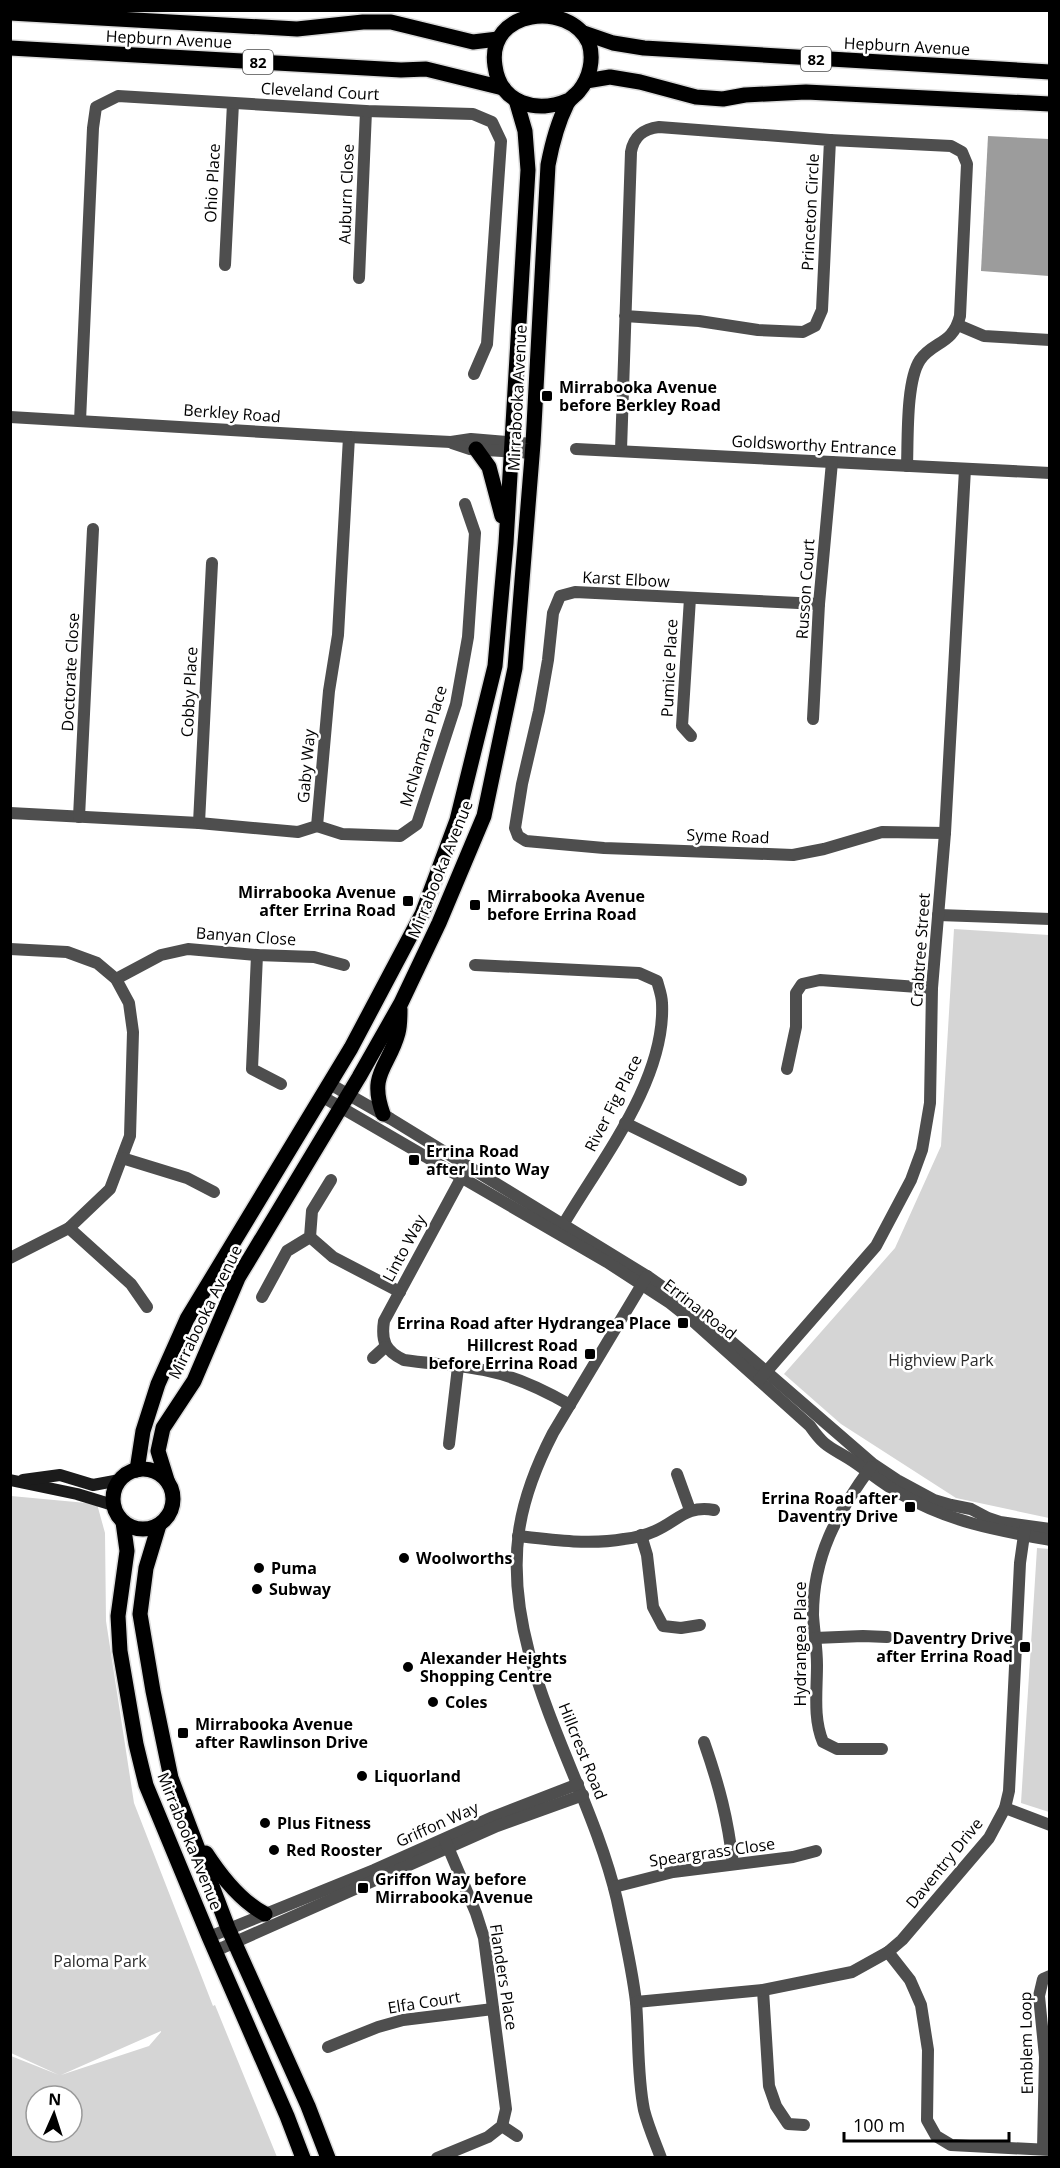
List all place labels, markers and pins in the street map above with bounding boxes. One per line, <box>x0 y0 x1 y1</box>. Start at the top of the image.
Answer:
place label: Mirrabooka Avenue before Berkley Road <box>559 376 721 416</box>
marker: Mirrabooka Avenue before Berkley Road <box>540 389 554 403</box>
place label: Mirrabooka Avenue after Errina Road <box>238 881 396 921</box>
place label: Mirrabooka Avenue before Errina Road <box>487 885 645 925</box>
marker: Mirrabooka Avenue after Errina Road <box>401 894 415 908</box>
marker: Mirrabooka Avenue before Errina Road <box>468 898 482 912</box>
place label: Errina Road after Linto Way <box>426 1140 550 1180</box>
marker: Errina Road after Linto Way <box>407 1153 421 1167</box>
place label: Errina Road after Hydrangea Place <box>397 1312 671 1334</box>
marker: Errina Road after Hydrangea Place <box>676 1316 690 1330</box>
place label: Hillcrest Road before Errina Road <box>428 1334 578 1374</box>
marker: Hillcrest Road before Errina Road <box>583 1347 597 1361</box>
place label: Errina Road after Daventry Drive <box>761 1487 898 1527</box>
marker: Errina Road after Daventry Drive <box>903 1500 917 1514</box>
place label: Woolworths <box>416 1547 512 1569</box>
marker: Woolworths <box>397 1551 411 1565</box>
place label: Puma <box>271 1557 317 1579</box>
marker: Puma <box>252 1561 266 1575</box>
place label: Subway <box>269 1578 332 1600</box>
marker: Subway <box>250 1582 264 1596</box>
place label: Daventry Drive after Errina Road <box>876 1627 1013 1667</box>
marker: Daventry Drive after Errina Road <box>1018 1640 1032 1654</box>
place label: Alexander Heights Shopping Centre <box>420 1647 567 1687</box>
marker: Alexander Heights Shopping Centre <box>401 1660 415 1674</box>
place label: Coles <box>445 1691 487 1713</box>
marker: Coles <box>426 1695 440 1709</box>
place label: Mirrabooka Avenue after Rawlinson Drive <box>195 1713 368 1753</box>
marker: Mirrabooka Avenue after Rawlinson Drive <box>176 1726 190 1740</box>
place label: Liquorland <box>374 1765 461 1787</box>
marker: Liquorland <box>355 1769 369 1783</box>
place label: Plus Fitness <box>277 1812 371 1834</box>
marker: Plus Fitness <box>258 1816 272 1830</box>
place label: Red Rooster <box>286 1839 382 1861</box>
marker: Red Rooster <box>267 1843 281 1857</box>
place label: Griffon Way before Mirrabooka Avenue <box>375 1868 533 1908</box>
marker: Griffon Way before Mirrabooka Avenue <box>356 1881 370 1895</box>

